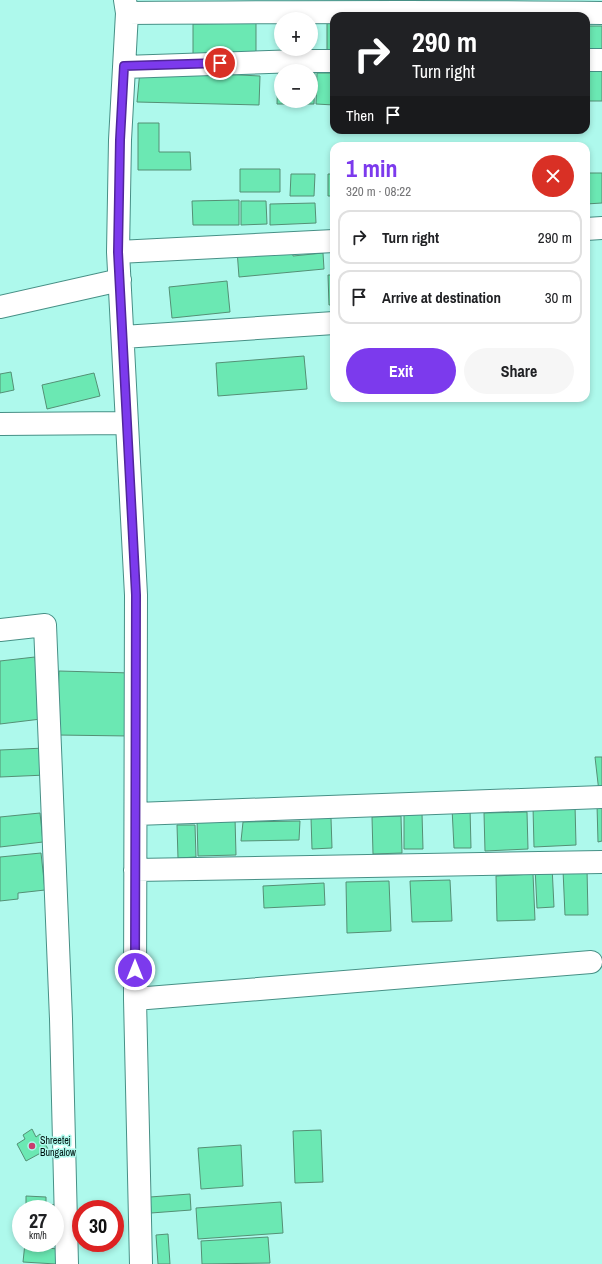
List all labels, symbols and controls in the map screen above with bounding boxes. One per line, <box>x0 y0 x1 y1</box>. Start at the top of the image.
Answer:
map controls <box>274 12 318 108</box>
button: + <box>274 12 318 56</box>
text: 290 m <box>412 23 477 61</box>
icon: right <box>346 28 398 80</box>
pin <box>203 46 237 80</box>
icon: arrive <box>209 52 231 74</box>
text: Turn right <box>412 59 475 84</box>
button: − <box>274 64 318 108</box>
icon: arrive <box>382 104 404 126</box>
text: Then <box>346 105 374 126</box>
text: 1 min <box>346 152 397 184</box>
button: close <box>532 155 574 197</box>
text: 320 m · 08:22 <box>346 183 411 200</box>
icon: right <box>348 226 370 248</box>
text: Turn right <box>382 227 439 248</box>
text: 290 m <box>538 227 572 248</box>
icon: arrive <box>348 286 370 308</box>
text: Arrive at destination <box>382 287 501 308</box>
text: 30 m <box>545 287 572 308</box>
button: Exit <box>346 348 456 394</box>
button: Share <box>464 348 574 394</box>
position arrow <box>114 949 156 991</box>
place label: Shreetej Bungalow <box>40 1134 76 1159</box>
marker: Shreetej Bungalow <box>27 1141 37 1151</box>
speed limit sign: 30 <box>72 1200 124 1252</box>
text: 27 <box>29 1207 47 1234</box>
text: km/h <box>29 1229 47 1242</box>

